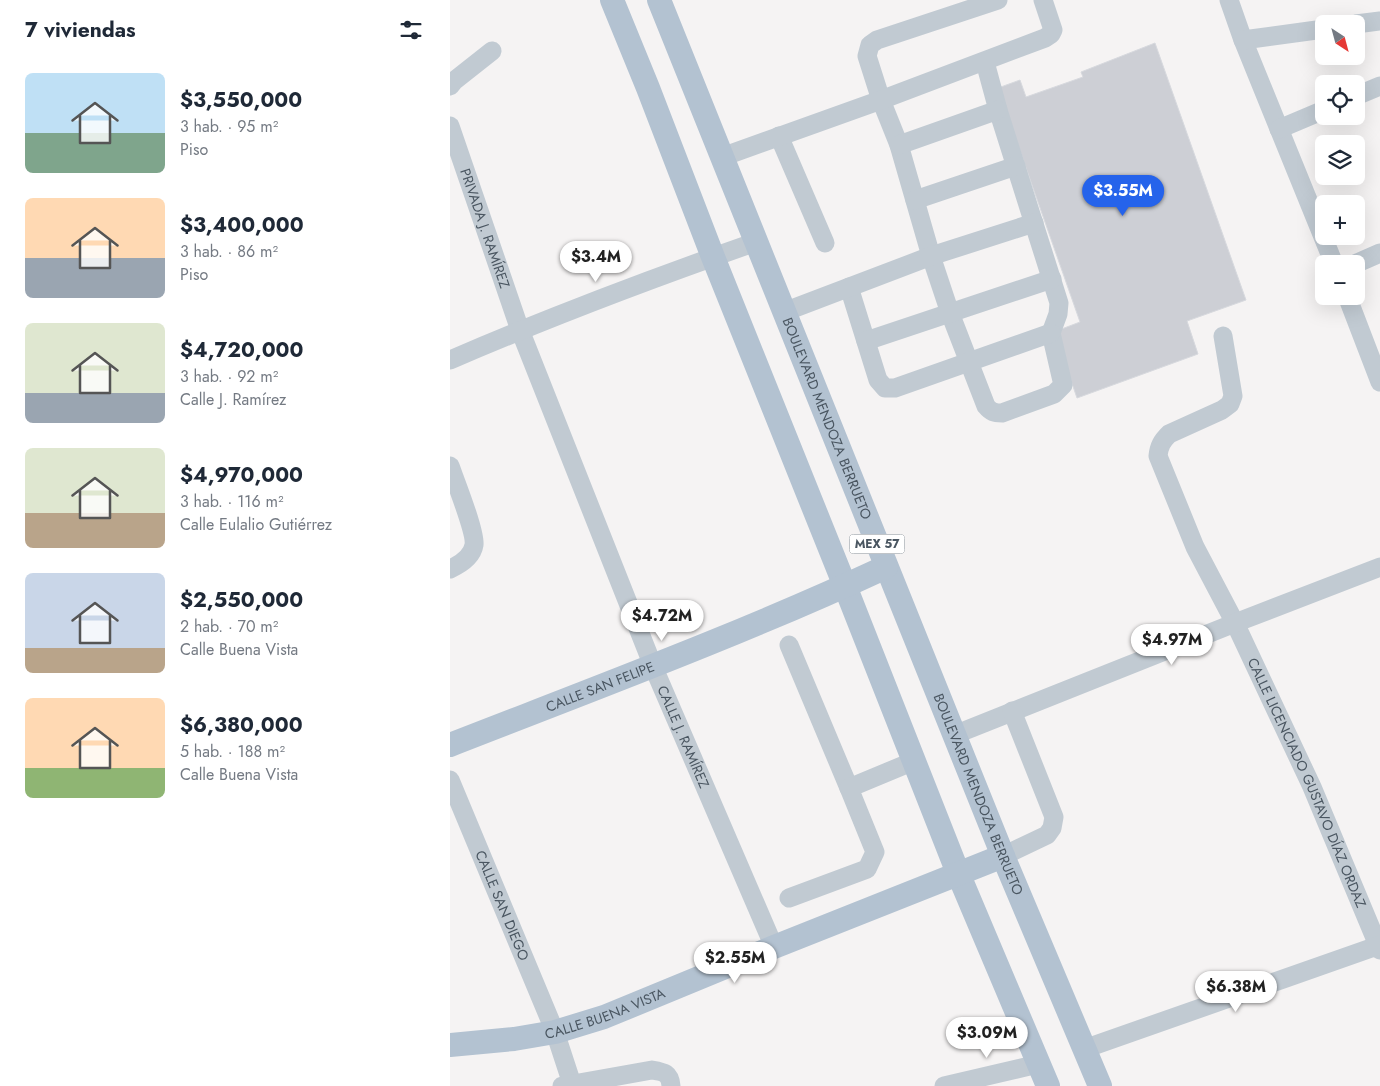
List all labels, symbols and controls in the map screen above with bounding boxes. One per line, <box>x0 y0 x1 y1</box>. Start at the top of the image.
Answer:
text: 7 viviendas <box>25 15 136 45</box>
north arrow <box>1315 15 1365 65</box>
map controls <box>1315 15 1365 305</box>
icon: filters <box>397 16 425 44</box>
button: locate <box>1315 75 1365 125</box>
text: $3,550,000 <box>180 85 302 115</box>
icon: home <box>65 93 125 153</box>
text: 3 hab. · 95 m² <box>180 115 278 138</box>
button: layers <box>1315 135 1365 185</box>
text: Piso <box>180 138 208 161</box>
street label: PRIVADA J. RAMÍREZ <box>455 166 515 291</box>
pin: $3.55M <box>1082 174 1164 217</box>
text: $3.55M <box>1093 179 1153 202</box>
button: + <box>1315 195 1365 245</box>
text: $3,400,000 <box>180 210 304 240</box>
icon: home <box>65 218 125 278</box>
text: 3 hab. · 86 m² <box>180 240 278 263</box>
pin: $3.4M <box>561 240 631 283</box>
text: $3.4M <box>571 245 621 268</box>
button: − <box>1315 255 1365 305</box>
text: Piso <box>180 263 208 286</box>
street label: BOULEVARD MENDOZA BERRUETO <box>778 315 877 522</box>
text: $4,720,000 <box>180 335 303 365</box>
icon: home <box>65 343 125 403</box>
text: 3 hab. · 92 m² <box>180 365 278 388</box>
text: Calle J. Ramírez <box>180 388 286 411</box>
text: $4,970,000 <box>180 460 303 490</box>
icon: home <box>65 468 125 528</box>
text: 3 hab. · 116 m² <box>180 490 284 513</box>
text: Calle Eulalio Gutiérrez <box>180 513 332 536</box>
road number: MEX 57 <box>850 534 904 554</box>
text: $2,550,000 <box>180 585 303 615</box>
icon: home <box>65 593 125 653</box>
pin: $4.72M <box>621 600 703 642</box>
text: $4.72M <box>632 604 692 627</box>
text: 2 hab. · 70 m² <box>180 615 278 638</box>
pin: $4.97M <box>1131 624 1213 666</box>
text: $4.97M <box>1142 628 1202 651</box>
text: Calle Buena Vista <box>180 638 298 661</box>
street label: CALLE LICENCIADO GUSTAVO DÍAZ ORDAZ <box>1243 654 1371 911</box>
street label: CALLE SAN FELIPE <box>543 656 657 717</box>
street label: CALLE J. RAMÍREZ <box>652 682 715 791</box>
street label: BOULEVARD MENDOZA BERRUETO <box>929 690 1028 898</box>
text: $6,380,000 <box>180 710 303 740</box>
icon: home <box>65 718 125 778</box>
text: 5 hab. · 188 m² <box>180 740 285 763</box>
text: Calle Buena Vista <box>180 763 298 786</box>
street label: CALLE SAN DIEGO <box>470 847 534 964</box>
pin: $2.55M <box>694 942 776 984</box>
text: $2.55M <box>705 946 765 969</box>
pin: $6.38M <box>1195 970 1277 1013</box>
text: $6.38M <box>1206 975 1266 998</box>
street label: CALLE BUENA VISTA <box>543 983 669 1044</box>
pin: $3.09M <box>946 1016 1028 1059</box>
text: $3.09M <box>957 1021 1017 1044</box>

